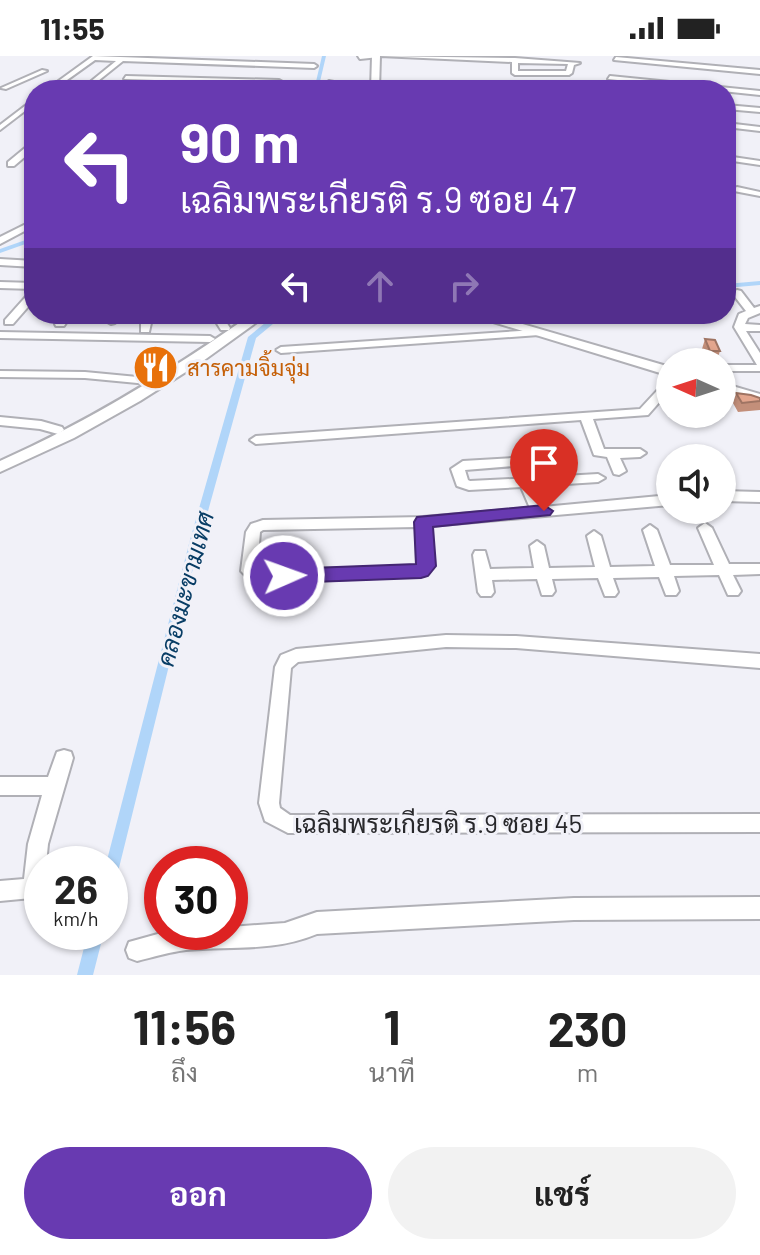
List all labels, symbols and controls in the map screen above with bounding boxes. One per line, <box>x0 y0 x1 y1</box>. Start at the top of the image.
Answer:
text: 11:55 <box>40 10 105 46</box>
text: 90 m <box>180 107 300 174</box>
icon: left <box>48 112 152 216</box>
text: เฉลิมพระเกียรติ ร.9 ซอย 47 <box>180 177 576 220</box>
icon: left <box>274 264 318 308</box>
icon: ahead <box>358 264 402 308</box>
icon: right <box>442 264 486 308</box>
restaurant icon: สารคามจิ้มจุ่ม <box>132 344 180 392</box>
north arrow <box>656 348 736 428</box>
map controls <box>656 348 736 524</box>
place label: สารคามจิ้มจุ่ม <box>187 350 310 384</box>
pin <box>510 429 578 511</box>
icon: arrive <box>522 441 566 485</box>
button: sound <box>656 444 736 524</box>
water label: คลองมะขามเทศ <box>150 507 219 669</box>
position arrow <box>242 534 326 618</box>
street label: เฉลิมพระเกียรติ ร.9 ซอย 45 <box>294 807 582 838</box>
speed limit sign: 30 <box>144 846 248 950</box>
text: 26 <box>54 864 98 912</box>
text: km/h <box>53 906 99 930</box>
text: 11:56 <box>133 997 236 1055</box>
text: 1 <box>383 997 400 1055</box>
text: 230 <box>548 999 627 1057</box>
text: ถึง <box>171 1056 198 1087</box>
text: นาที <box>369 1056 415 1087</box>
text: m <box>577 1056 598 1087</box>
button: ออก <box>24 1147 372 1239</box>
button: แชร์ <box>388 1147 736 1239</box>

